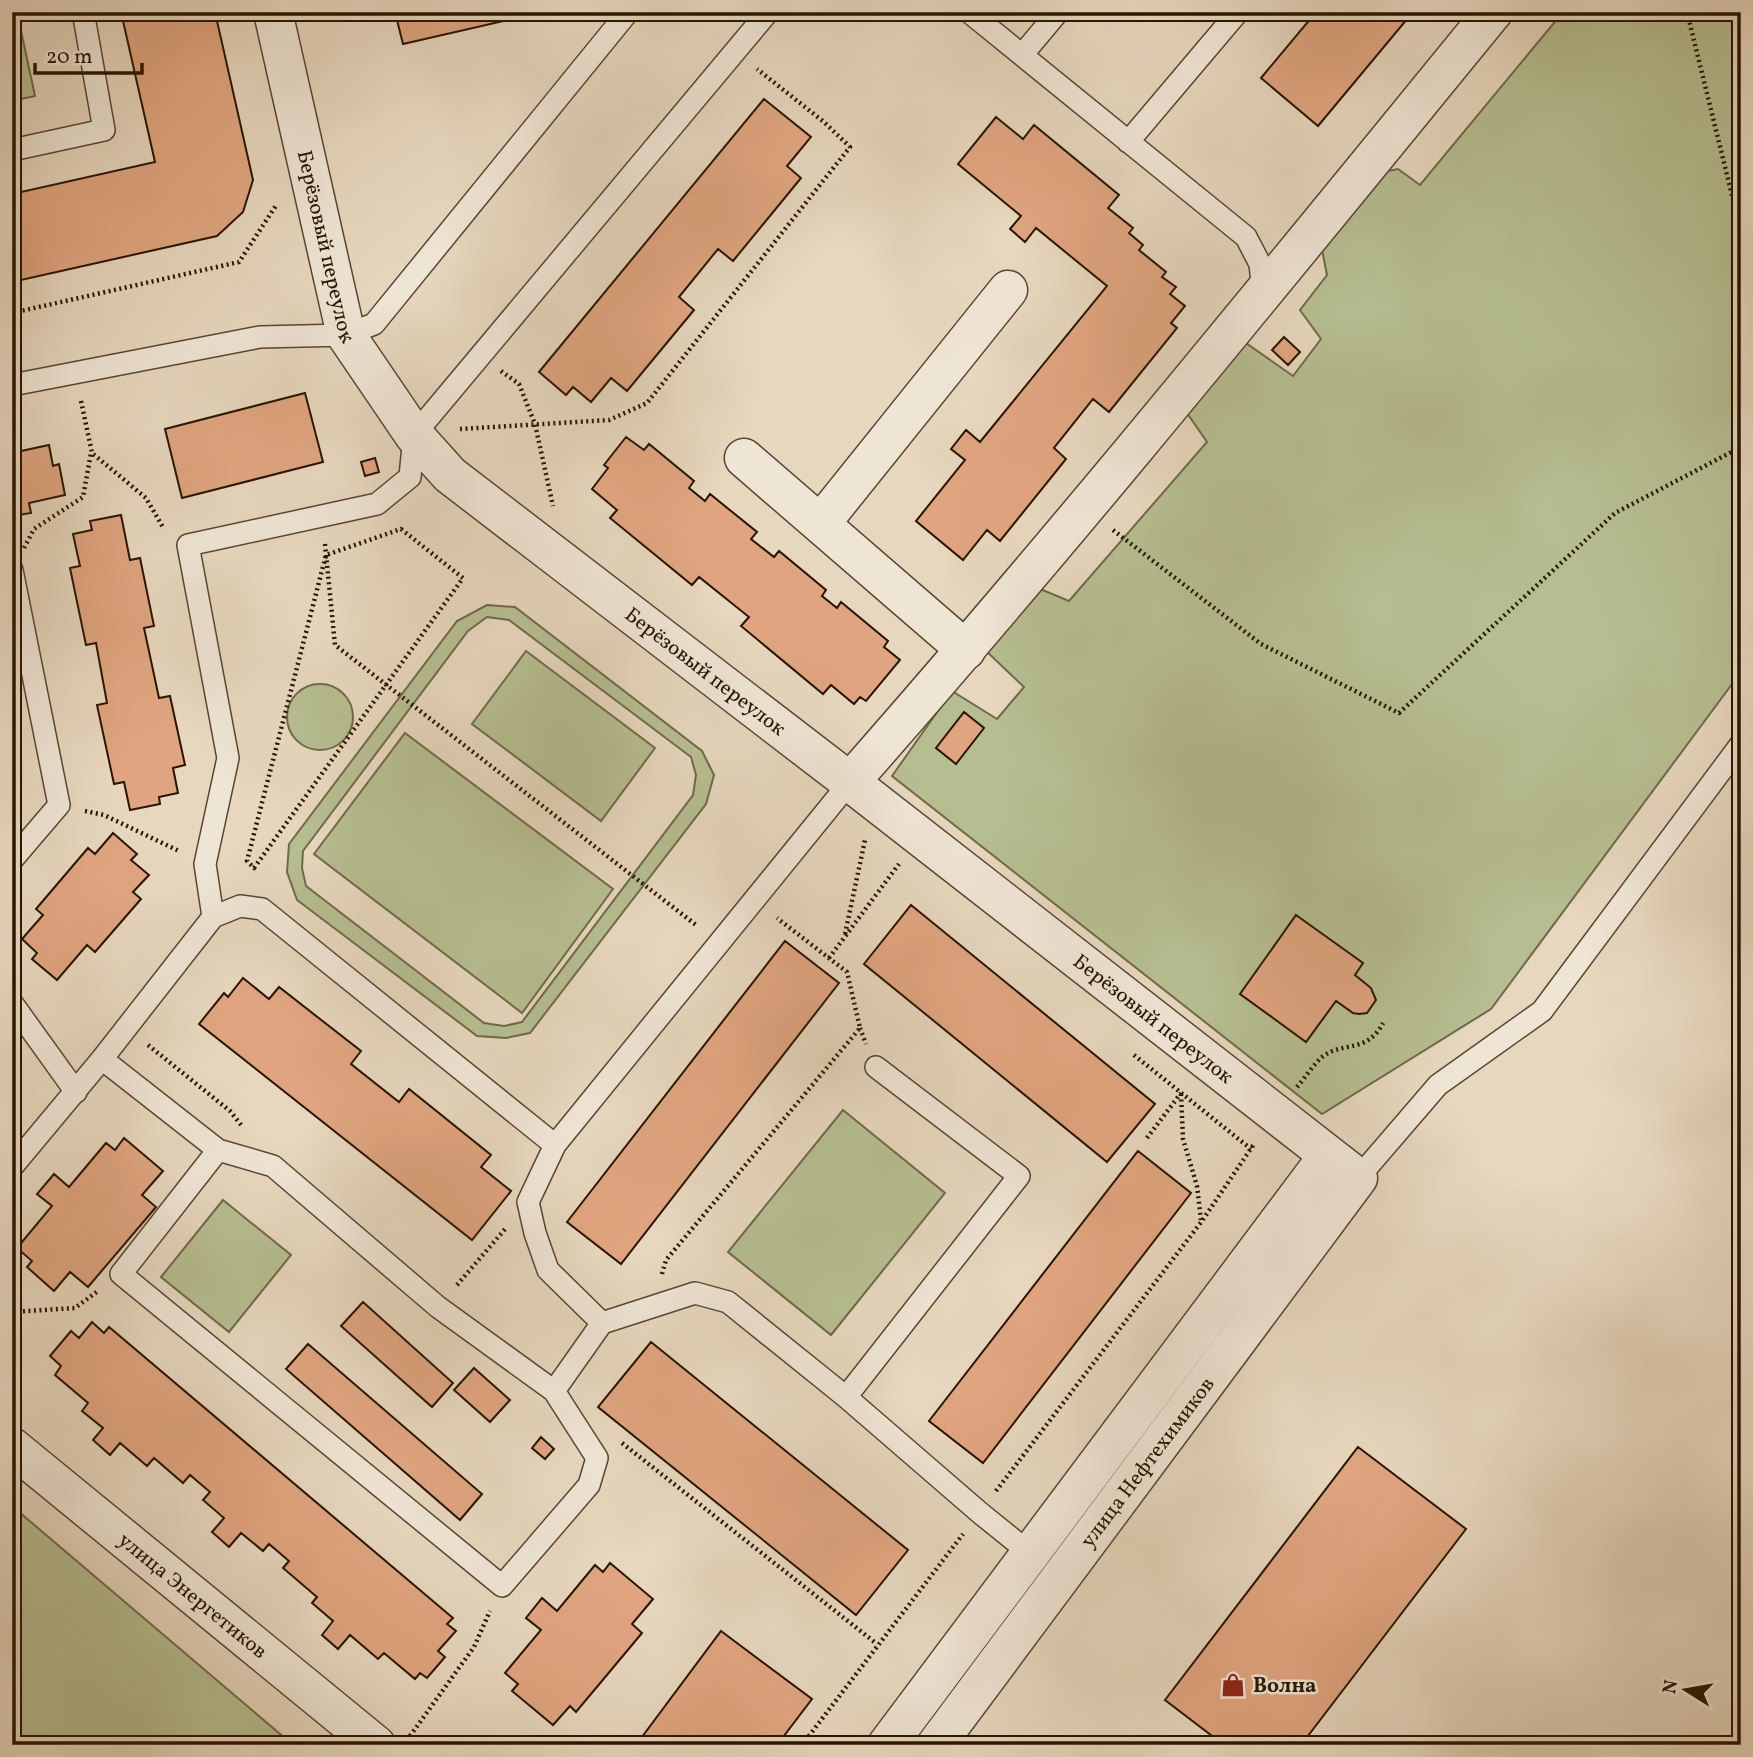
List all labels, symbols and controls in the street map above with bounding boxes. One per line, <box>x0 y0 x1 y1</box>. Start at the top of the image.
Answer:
scale bar <box>35 32 142 76</box>
text: 20 m <box>46 43 92 72</box>
street label: Берёзовый переулок <box>289 148 361 350</box>
street label: Берёзовый переулок <box>618 601 791 744</box>
street label: Берёзовый переулок <box>1066 948 1239 1092</box>
street label: улица Нефтехимиков <box>1074 1371 1222 1554</box>
street label: улица Энергетиков <box>111 1526 273 1666</box>
north arrow <box>1652 1656 1722 1726</box>
shop icon: Волна <box>1219 1671 1247 1699</box>
place label: Волна <box>1253 1672 1317 1701</box>
text: N <box>1657 1678 1685 1696</box>

